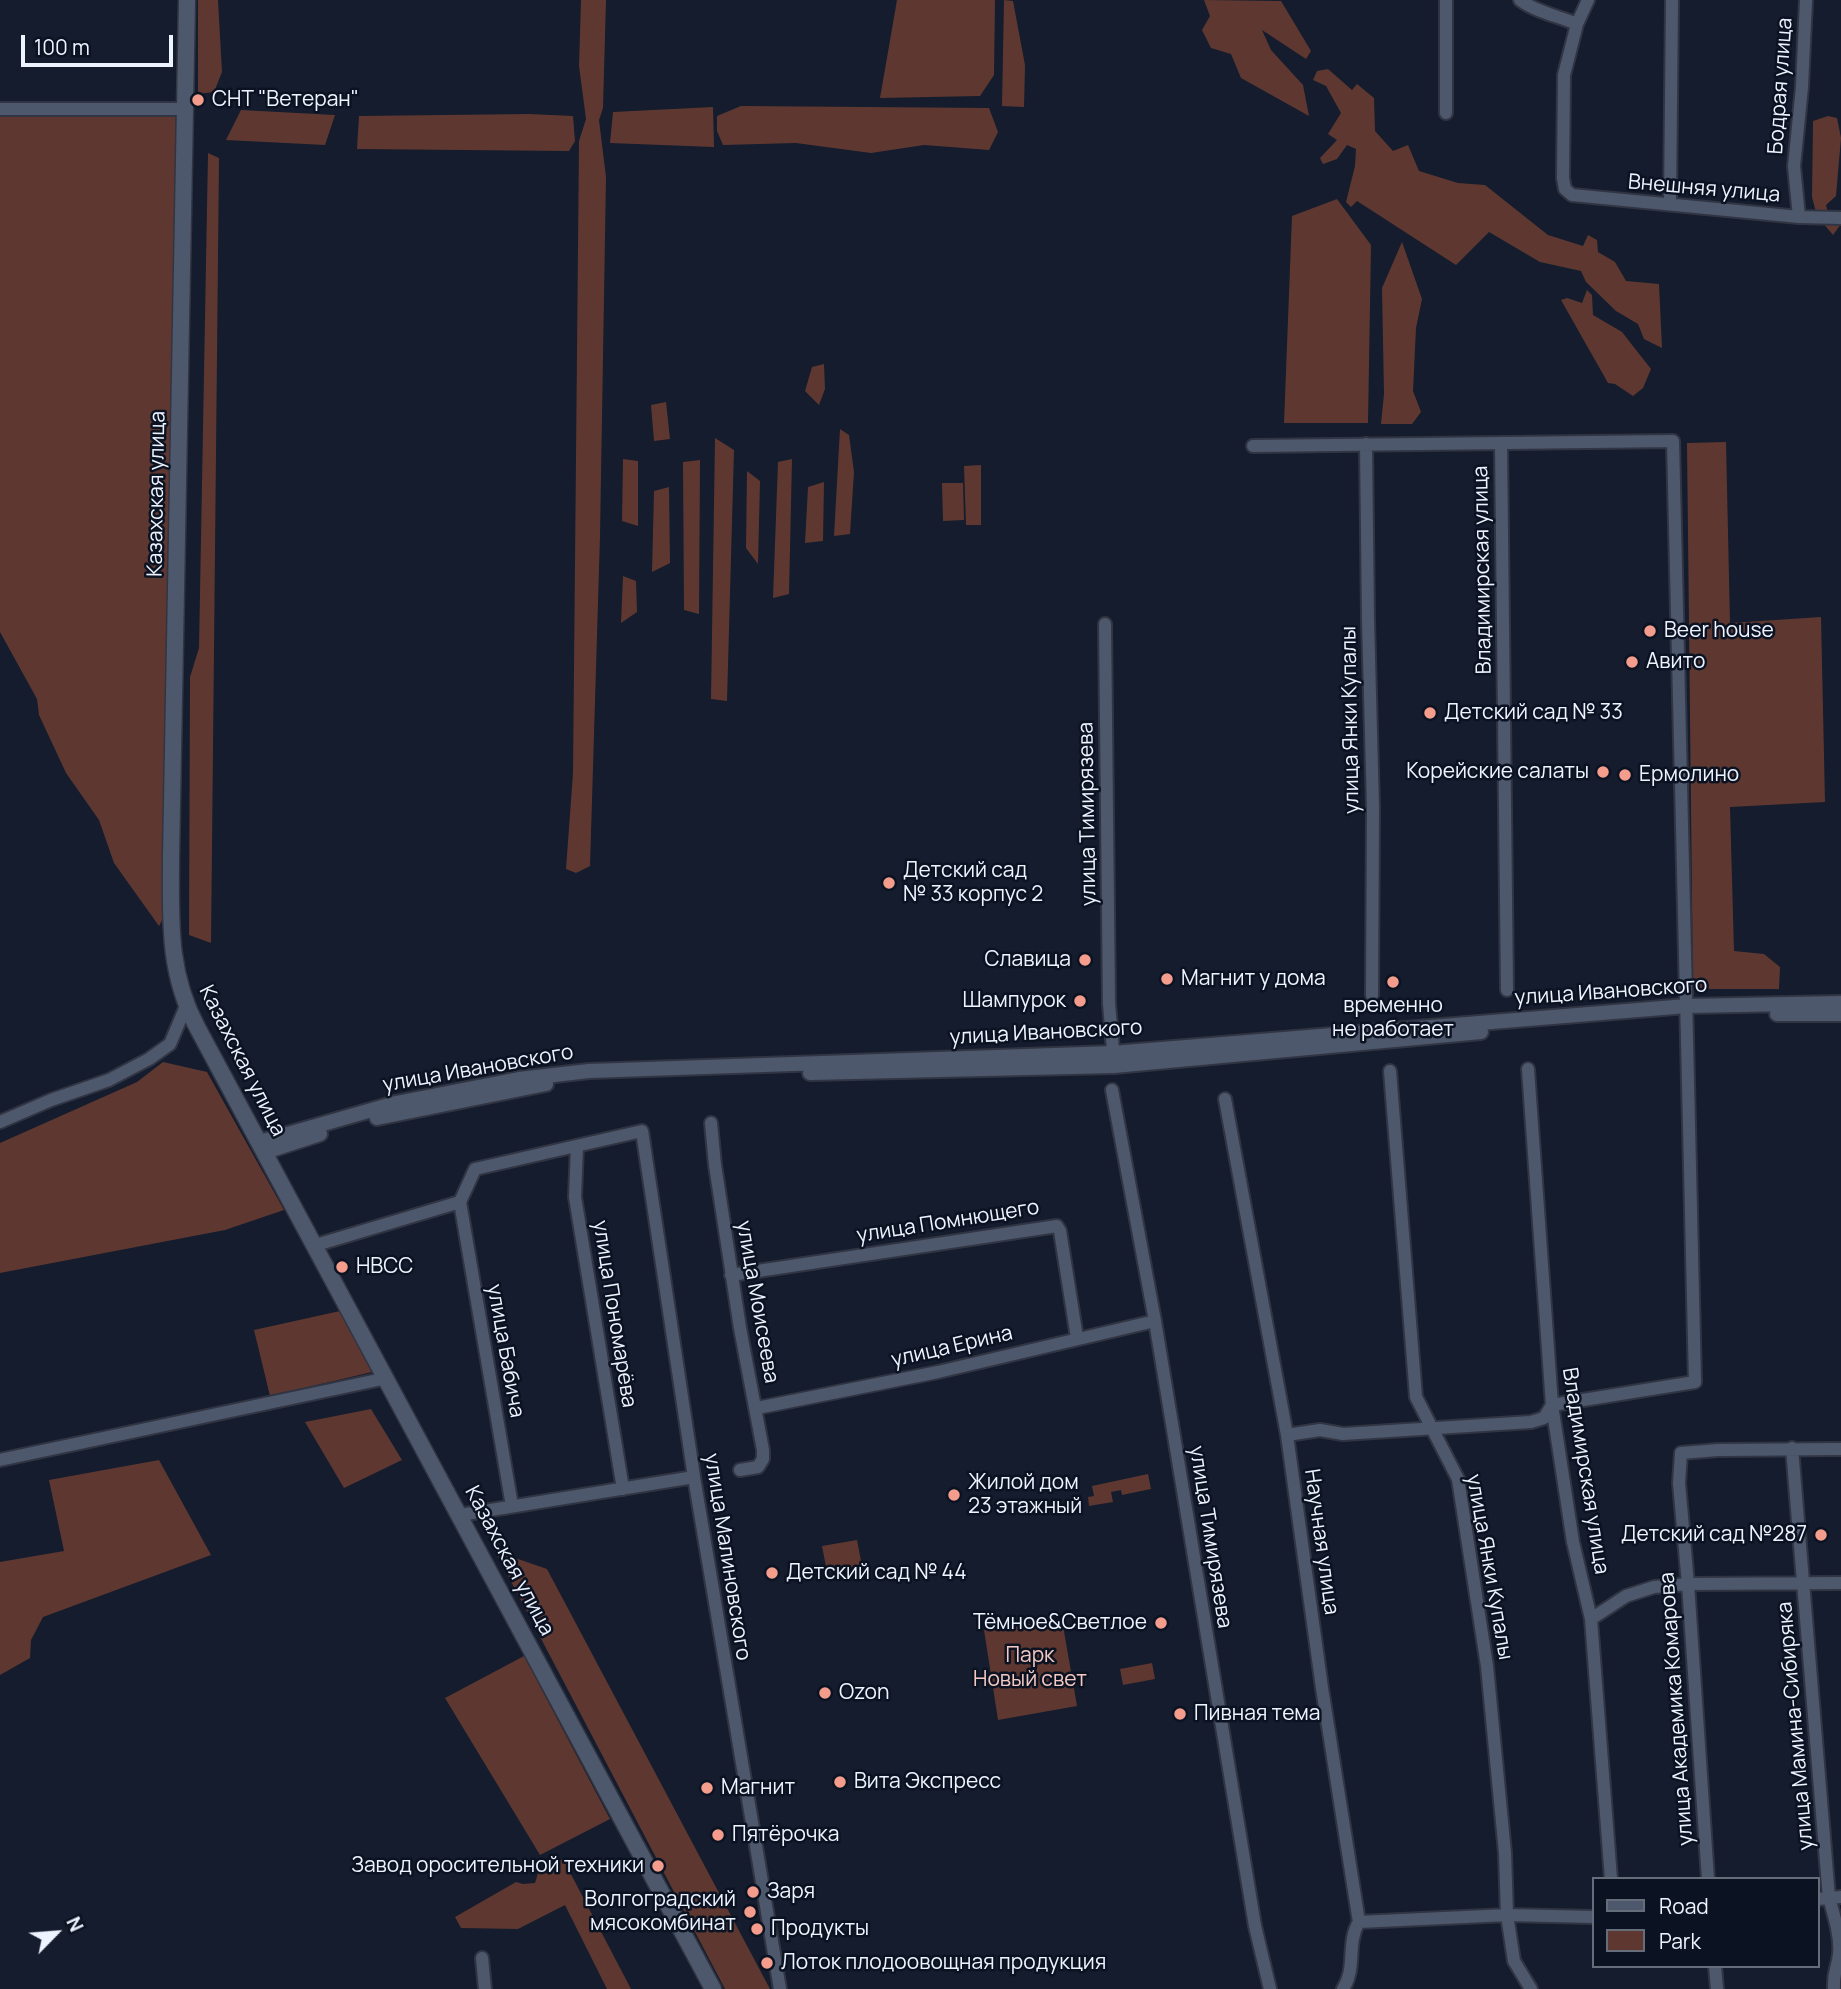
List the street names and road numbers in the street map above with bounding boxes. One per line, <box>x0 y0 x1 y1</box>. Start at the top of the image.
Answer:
street label: Бодрая улица <box>1764 17 1798 155</box>
street label: Внешняя улица <box>1627 170 1781 208</box>
street label: Казахская улица <box>143 411 171 577</box>
street label: Владимирская улица <box>1469 465 1497 675</box>
street label: улица Янки Купалы <box>1337 626 1365 814</box>
street label: улица Тимирязева <box>1074 722 1102 906</box>
street label: улица Ивановского <box>1514 973 1708 1011</box>
street label: Казахская улица <box>193 981 291 1141</box>
street label: улица Ивановского <box>949 1015 1143 1051</box>
street label: улица Ивановского <box>381 1040 575 1098</box>
street label: улица Помнющего <box>855 1195 1041 1249</box>
street label: улица Пономарёва <box>587 1219 641 1409</box>
street label: улица Моисеева <box>730 1219 784 1385</box>
street label: улица Бабича <box>481 1282 529 1420</box>
street label: улица Ерина <box>889 1321 1015 1373</box>
street label: Владимирская улица <box>1556 1366 1614 1576</box>
street label: улица Тимирязева <box>1183 1444 1237 1630</box>
street label: улица Малиновского <box>698 1452 756 1662</box>
street label: Научная улица <box>1298 1467 1344 1617</box>
street label: улица Янки Купалы <box>1460 1472 1518 1662</box>
street label: Казахская улица <box>459 1482 559 1640</box>
street label: улица Академика Комарова <box>1655 1571 1699 1847</box>
street label: улица Мамина-Сибиряка <box>1773 1601 1819 1851</box>

